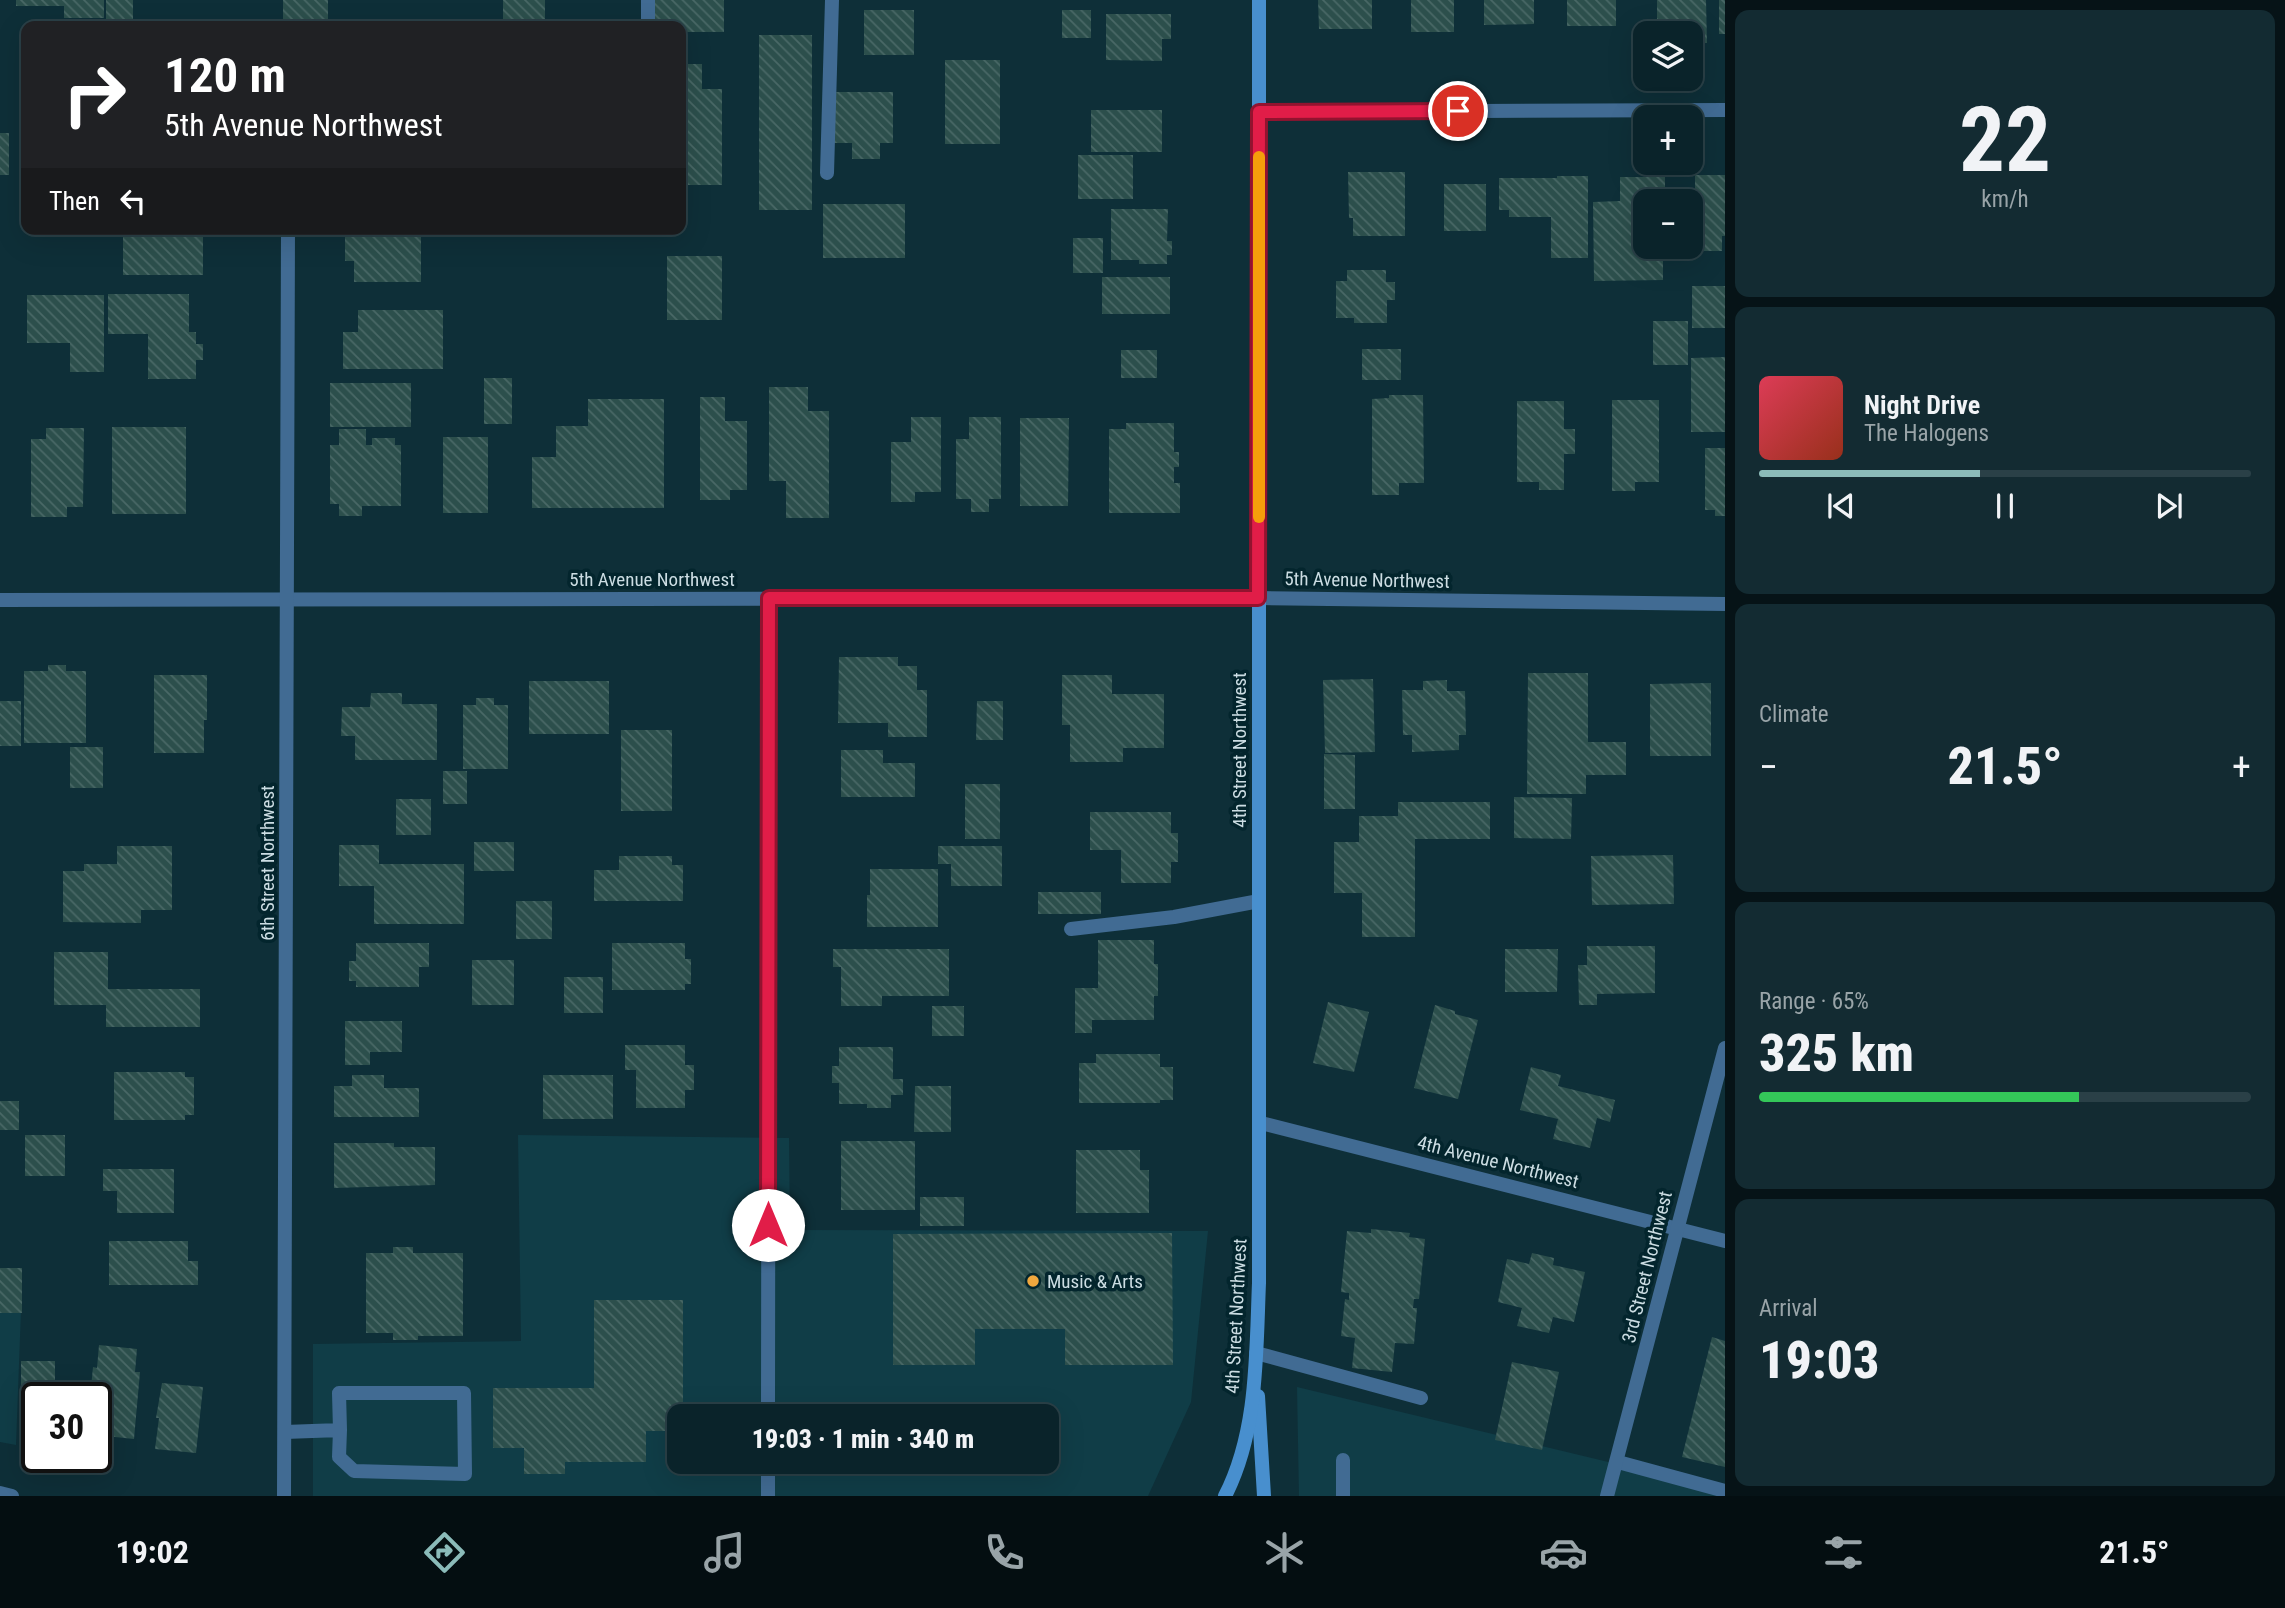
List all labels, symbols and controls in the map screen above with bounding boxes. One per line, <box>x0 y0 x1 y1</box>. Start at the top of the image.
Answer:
map controls <box>1633 21 1703 259</box>
button: layers <box>1633 21 1703 91</box>
text: 120 m <box>164 47 286 104</box>
icon: right <box>49 49 140 140</box>
pin <box>1428 81 1488 141</box>
text: 22 <box>1959 87 2051 193</box>
icon: arrive <box>1439 92 1477 130</box>
button: + <box>1633 105 1703 175</box>
text: 5th Avenue Northwest <box>164 106 443 144</box>
icon: left <box>114 182 152 220</box>
text: Then <box>49 186 100 216</box>
text: km/h <box>1981 186 2029 213</box>
button: − <box>1633 189 1703 259</box>
text: Night Drive <box>1864 390 1980 420</box>
text: The Halogens <box>1864 420 1989 447</box>
icon: previous <box>1822 487 1860 525</box>
icon: pause <box>1986 487 2024 525</box>
icon: next <box>2150 487 2188 525</box>
street label: 5th Avenue Northwest <box>1284 567 1450 593</box>
street label: 5th Avenue Northwest <box>569 568 735 591</box>
street label: 4th Street Northwest <box>1228 672 1251 828</box>
text: Climate <box>1759 701 1829 728</box>
text: 21.5° <box>1947 736 2063 797</box>
text: − <box>1759 745 1778 789</box>
text: + <box>2232 745 2251 789</box>
street label: 6th Street Northwest <box>256 785 279 941</box>
text: Range · 65% <box>1759 988 1869 1015</box>
text: 325 km <box>1759 1023 1914 1084</box>
street label: 4th Avenue Northwest <box>1415 1131 1581 1193</box>
position arrow <box>731 1188 805 1262</box>
street label: 3rd Street Northwest <box>1617 1189 1677 1345</box>
street label: 4th Street Northwest <box>1220 1238 1252 1394</box>
place label: Music & Arts <box>1047 1270 1143 1293</box>
marker: Music & Arts <box>1025 1273 1041 1289</box>
text: Arrival <box>1759 1295 1818 1322</box>
text: 19:03 <box>1759 1330 1879 1391</box>
speed limit sign: 30 <box>21 1382 112 1473</box>
text: 19:03 · 1 min · 340 m <box>752 1424 974 1454</box>
icon: directions <box>420 1528 469 1577</box>
icon: music <box>700 1528 749 1577</box>
icon: phone <box>980 1528 1029 1577</box>
icon: climate <box>1260 1528 1309 1577</box>
icon: car <box>1539 1528 1588 1577</box>
icon: filters <box>1819 1528 1868 1577</box>
text: 19:02 <box>115 1533 189 1571</box>
text: 21.5° <box>2099 1533 2169 1571</box>

